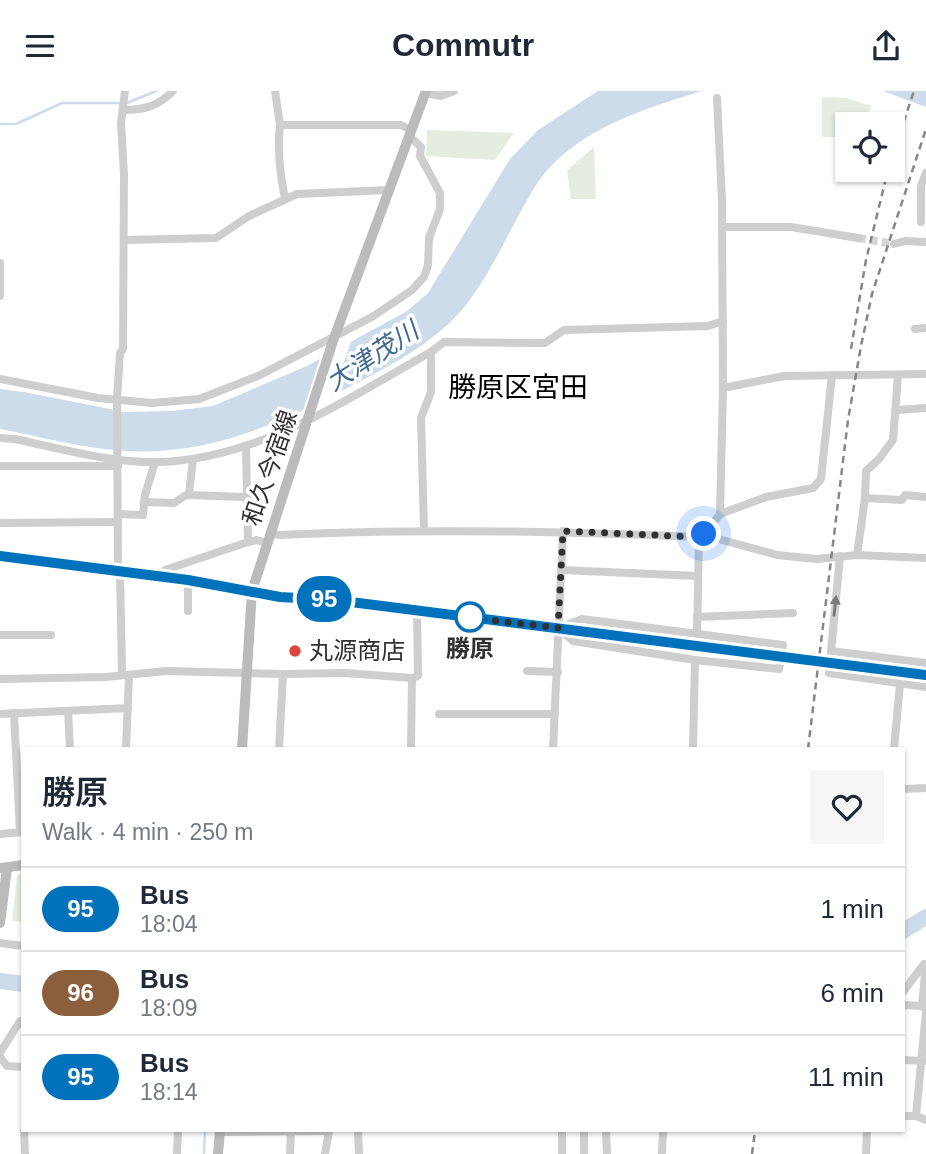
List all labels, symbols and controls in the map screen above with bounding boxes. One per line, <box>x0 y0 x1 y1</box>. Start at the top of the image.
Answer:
icon: menu <box>21 27 59 65</box>
text: Commutr <box>392 27 534 63</box>
icon: share <box>867 27 905 65</box>
map controls <box>835 112 905 182</box>
button: locate <box>835 112 905 182</box>
water label: 大津茂川 <box>320 313 426 397</box>
district label: 勝原区宮田 <box>448 372 588 403</box>
street label: 和久今宿線 <box>237 407 302 529</box>
your location <box>686 516 721 551</box>
line badge: 95 <box>292 576 356 622</box>
text: 95 <box>311 585 337 612</box>
one-way arrow <box>830 595 841 617</box>
marker: 勝原 <box>455 602 485 632</box>
place label: 勝原 <box>446 635 494 662</box>
place label: 丸源商店 <box>309 637 405 664</box>
marker: 丸源商店 <box>287 643 303 659</box>
button: heart <box>810 770 884 844</box>
text: 勝原 <box>42 774 108 811</box>
text: Walk · 4 min · 250 m <box>42 819 253 845</box>
text: Bus <box>140 880 189 910</box>
text: 1 min <box>820 894 884 924</box>
text: 95 <box>67 895 94 922</box>
text: 18:04 <box>140 911 198 937</box>
text: Bus <box>140 964 189 994</box>
text: 6 min <box>820 978 884 1008</box>
text: 96 <box>67 979 94 1006</box>
text: 18:09 <box>140 995 198 1021</box>
text: Bus <box>140 1048 189 1078</box>
text: 11 min <box>808 1062 884 1092</box>
text: 95 <box>67 1063 94 1090</box>
text: 18:14 <box>140 1079 198 1105</box>

